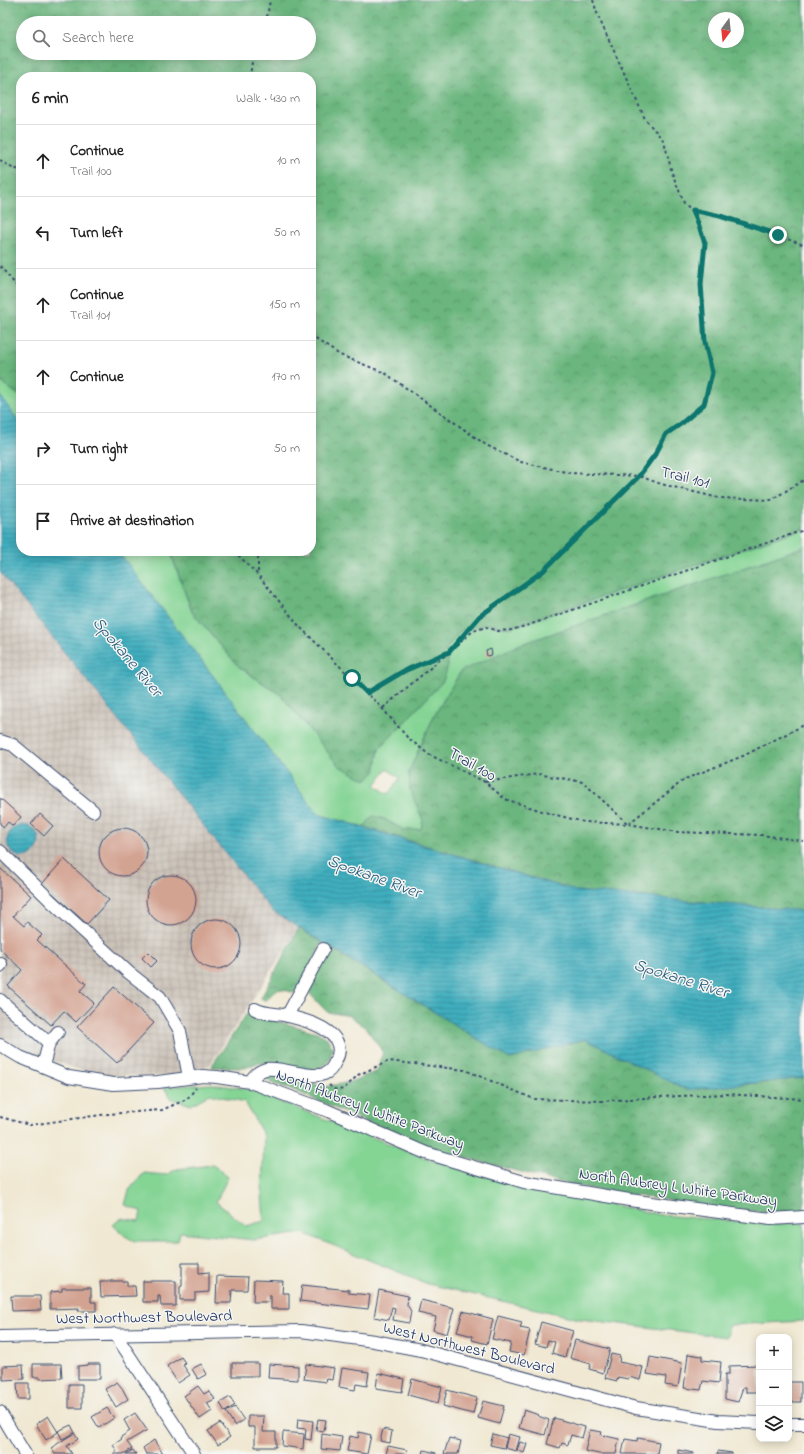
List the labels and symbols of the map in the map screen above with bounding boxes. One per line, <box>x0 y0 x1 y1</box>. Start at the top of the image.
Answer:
north arrow <box>708 12 744 48</box>
route end <box>769 226 787 244</box>
street label: Trail 101 <box>658 460 712 496</box>
water label: Spokane River <box>86 612 170 705</box>
route start <box>343 669 361 687</box>
street label: Trail 100 <box>444 742 500 788</box>
water label: Spokane River <box>324 849 427 906</box>
water label: Spokane River <box>631 953 734 1006</box>
street label: North Aubrey L White Parkway <box>272 1063 468 1157</box>
street label: North Aubrey L White Parkway <box>577 1162 779 1214</box>
street label: West Northwest Boulevard <box>56 1304 232 1332</box>
street label: West Northwest Boulevard <box>381 1316 557 1382</box>

